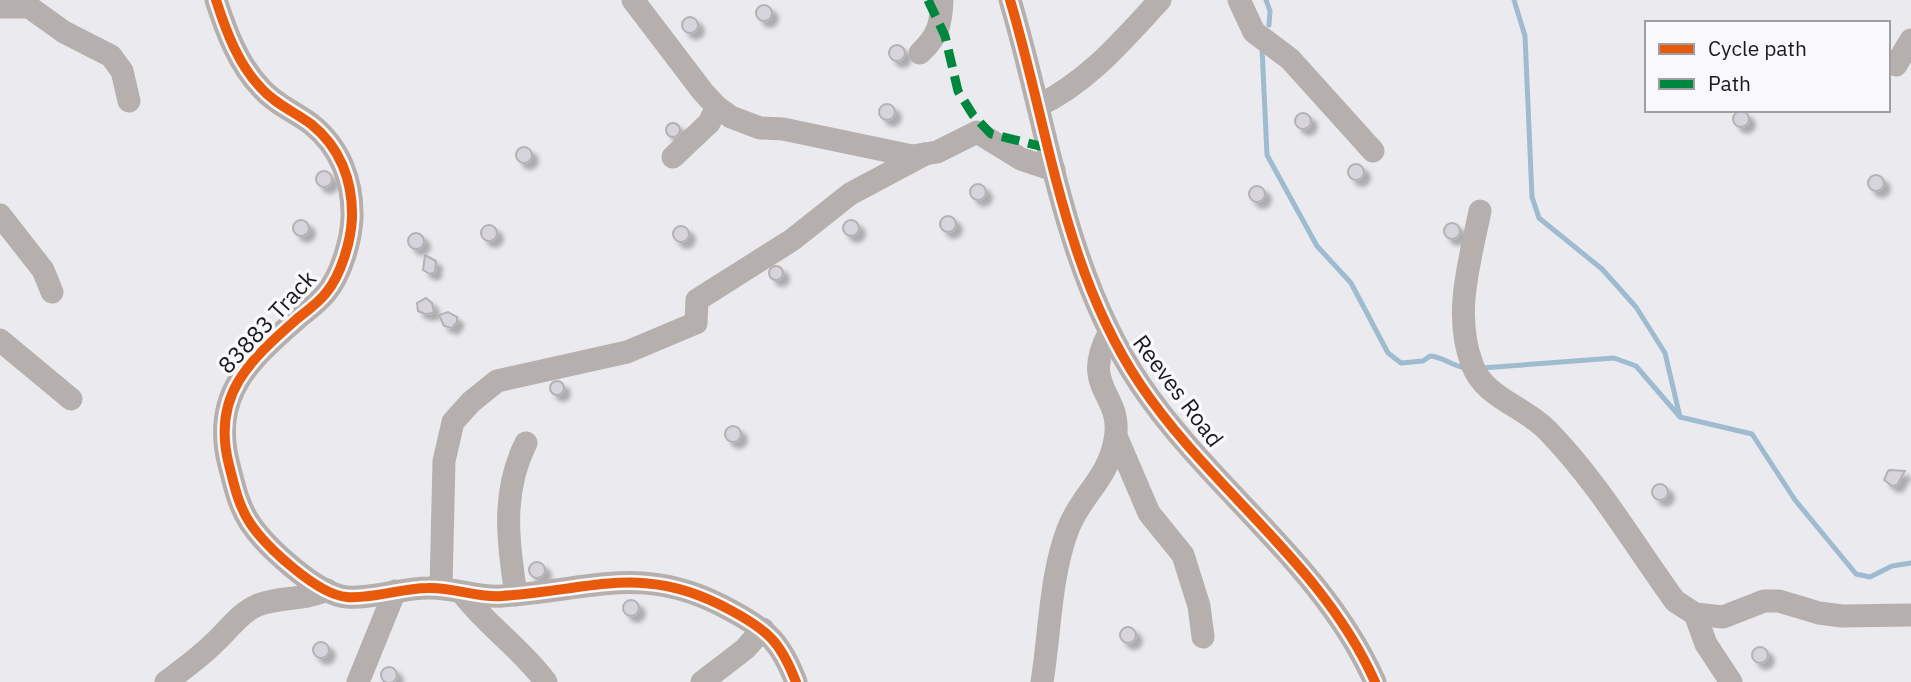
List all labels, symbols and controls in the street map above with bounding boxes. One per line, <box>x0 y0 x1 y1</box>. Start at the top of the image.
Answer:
legend <box>1645 21 1890 112</box>
text: Cycle path <box>1708 34 1807 62</box>
text: Path <box>1708 69 1751 97</box>
street label: 83883 Track <box>211 263 322 379</box>
street label: Reeves Road <box>1127 328 1231 452</box>

